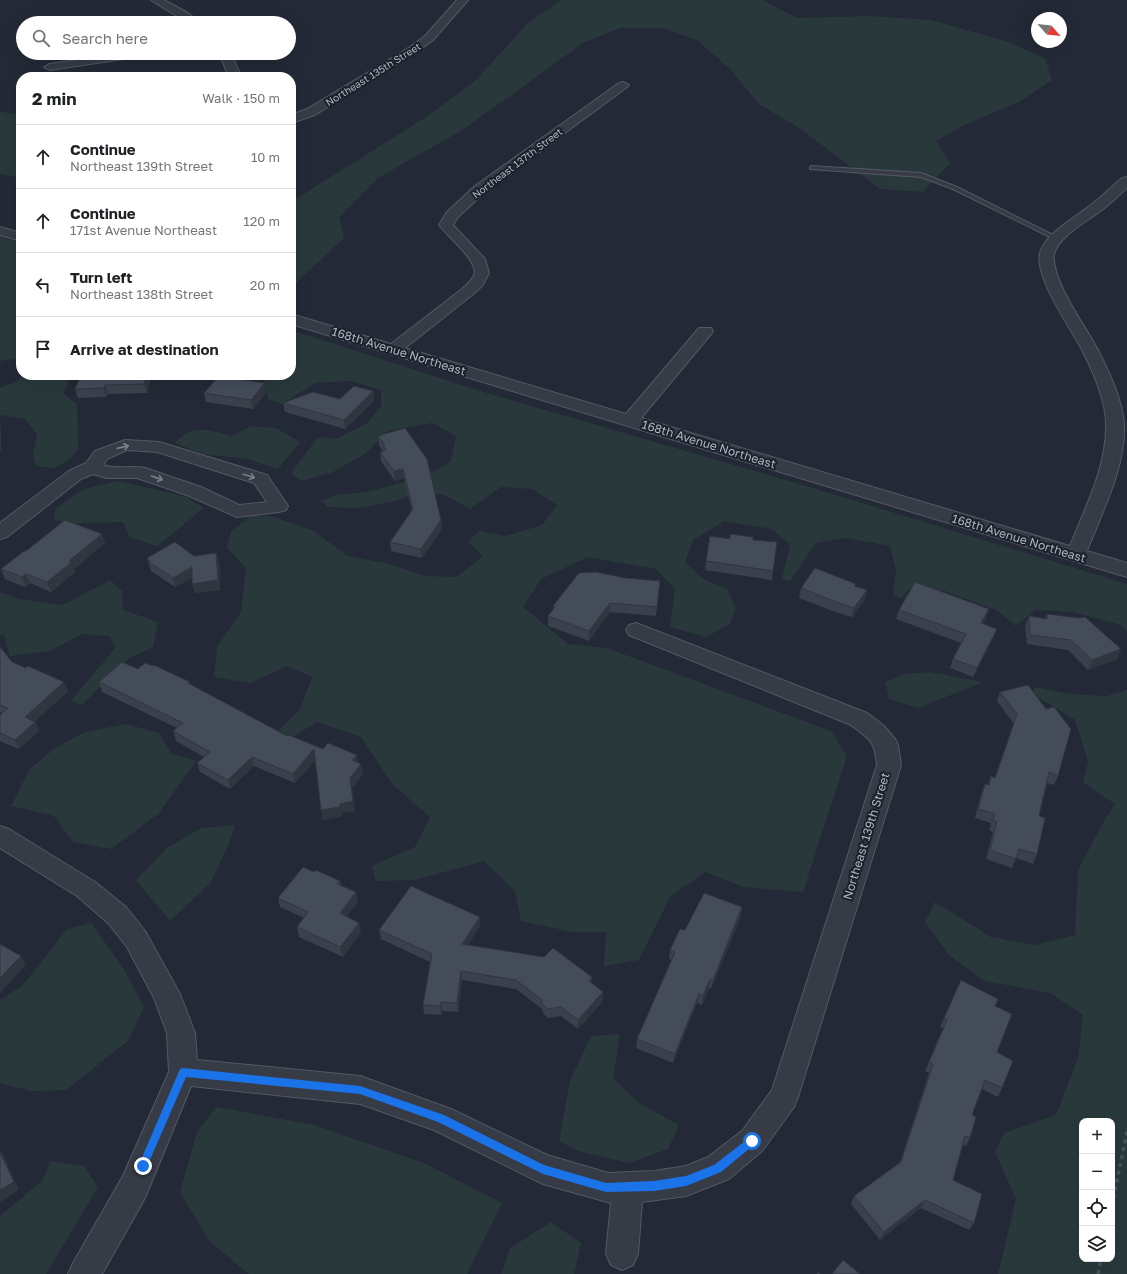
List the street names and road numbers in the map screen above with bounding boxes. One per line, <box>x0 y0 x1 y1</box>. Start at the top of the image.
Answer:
street label: Northeast 135th Street <box>323 40 423 108</box>
street label: Northeast 137th Street <box>470 125 564 201</box>
street label: 168th Avenue Northeast <box>330 323 468 379</box>
street label: 168th Avenue Northeast <box>640 416 778 472</box>
street label: 168th Avenue Northeast <box>950 510 1088 566</box>
street label: Northeast 139th Street <box>840 770 893 901</box>

